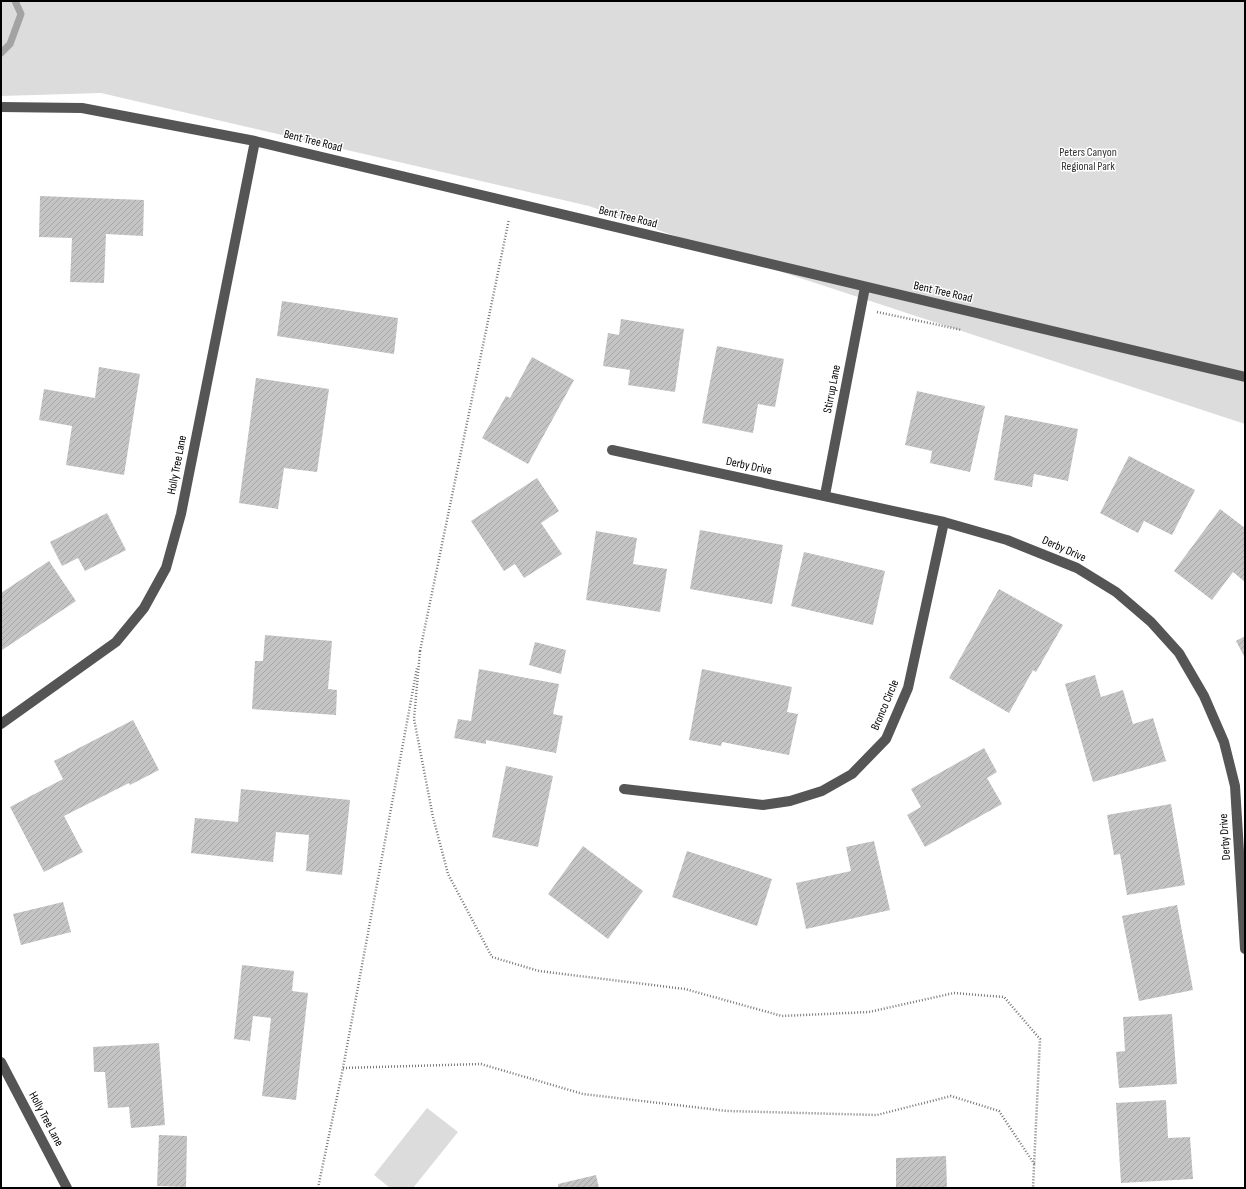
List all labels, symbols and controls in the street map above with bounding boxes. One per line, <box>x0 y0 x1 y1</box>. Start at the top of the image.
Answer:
street label: Bent Tree Road <box>282 126 344 156</box>
park label: Peters Canyon Regional Park <box>1059 145 1117 174</box>
street label: Bent Tree Road <box>597 202 659 232</box>
street label: Bent Tree Road <box>912 278 974 306</box>
street label: Stirrup Lane <box>820 363 844 414</box>
street label: Holly Tree Lane <box>164 434 190 496</box>
street label: Derby Drive <box>725 454 773 478</box>
street label: Derby Drive <box>1040 533 1088 565</box>
street label: Bronco Circle <box>868 677 902 733</box>
street label: Derby Drive <box>1216 813 1234 861</box>
street label: Holly Tree Lane <box>25 1089 67 1149</box>

